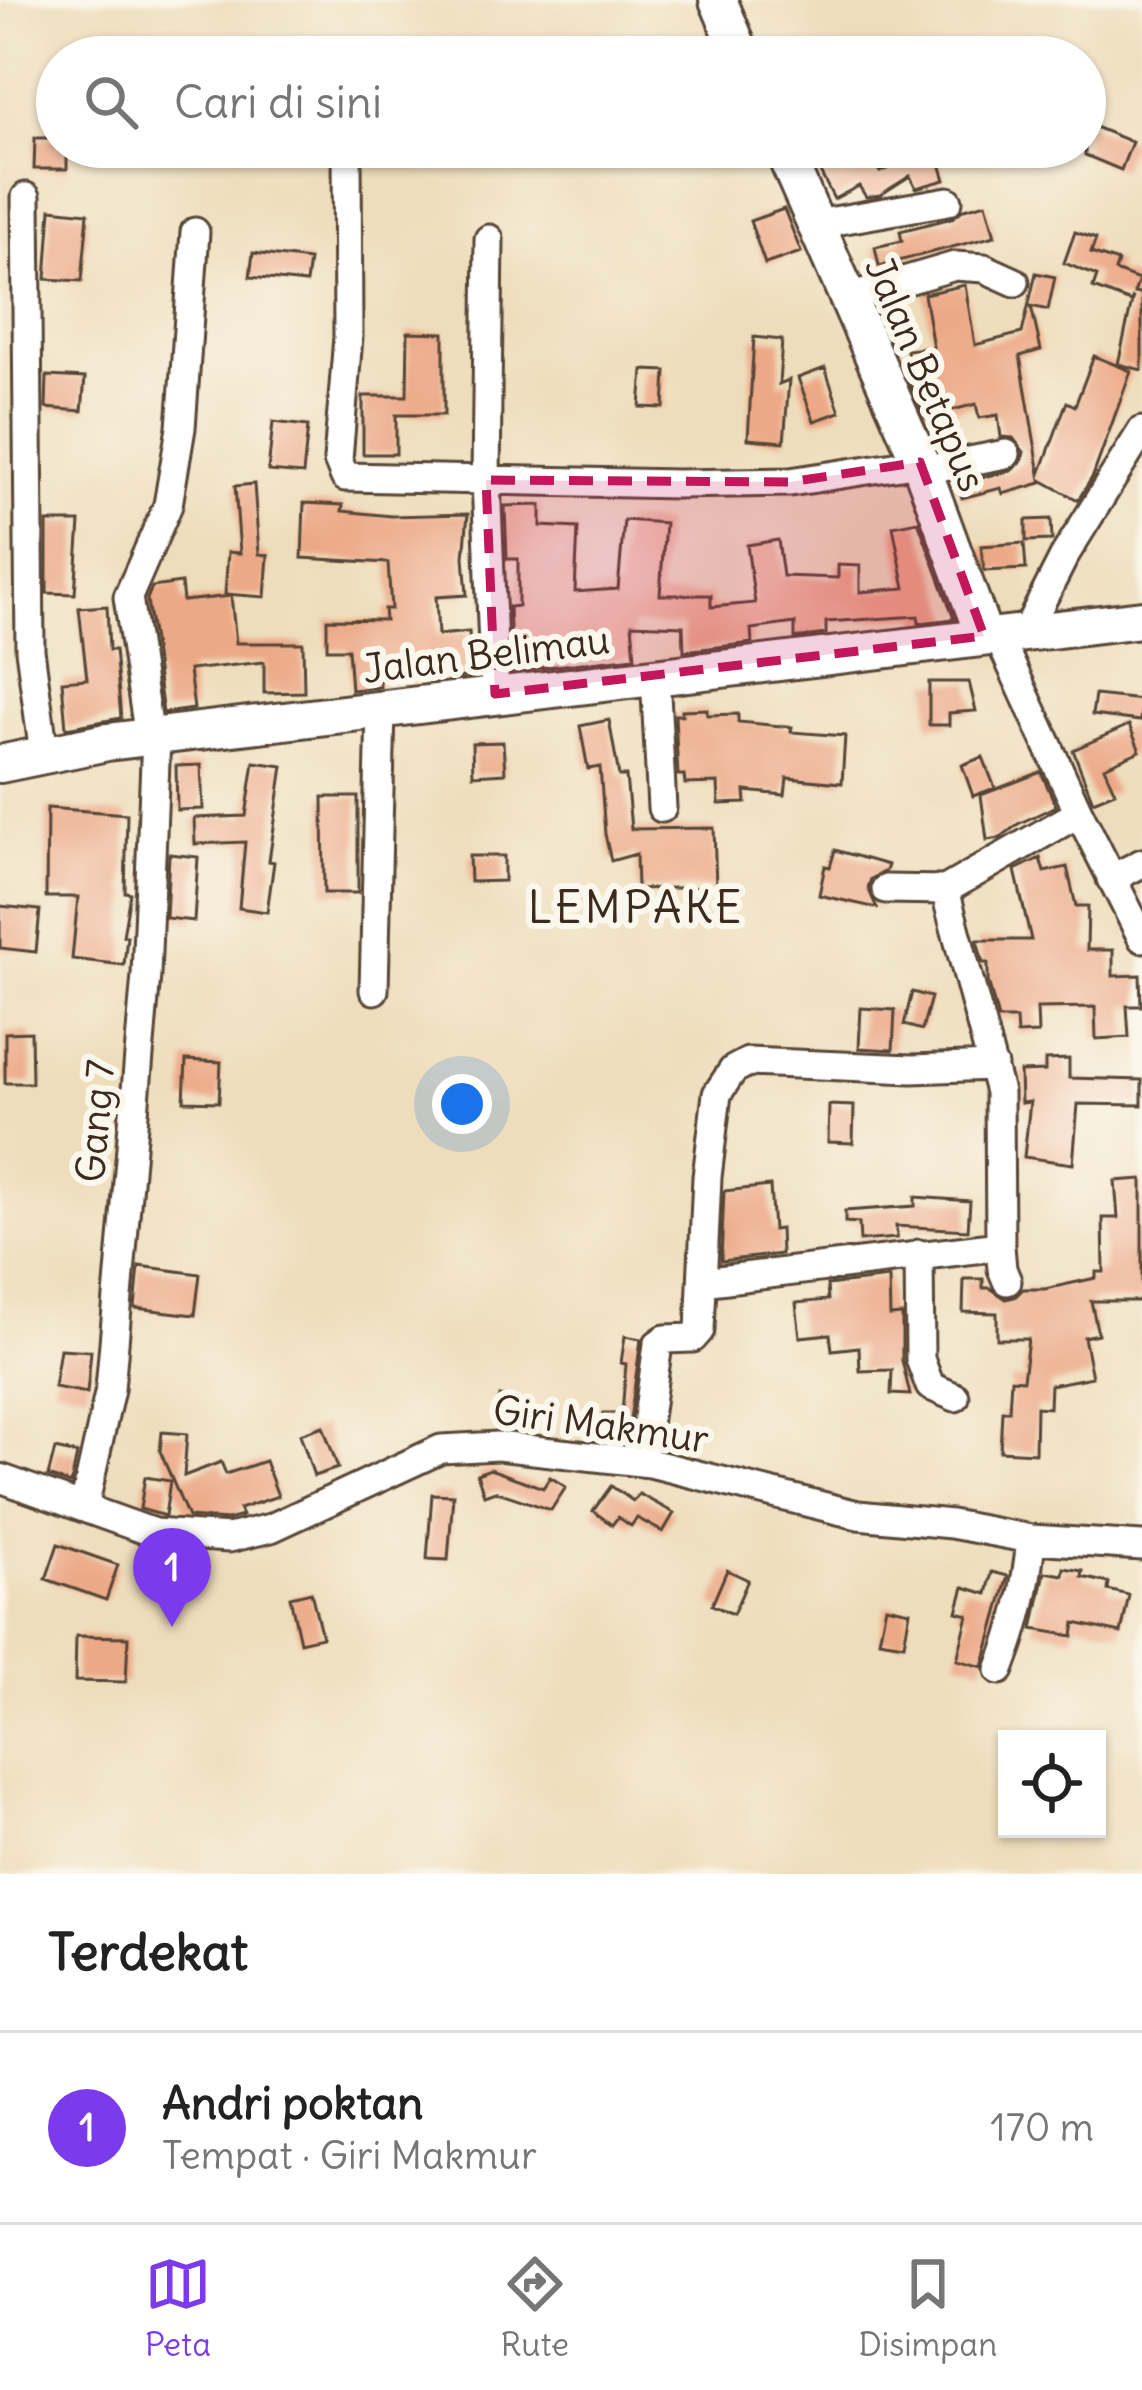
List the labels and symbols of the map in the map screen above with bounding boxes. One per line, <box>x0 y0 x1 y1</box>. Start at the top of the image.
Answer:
street label: Jalan Betapus <box>854 250 997 499</box>
street label: Jalan Belimau <box>360 615 612 694</box>
district label: LEMPAKE <box>527 879 745 935</box>
street label: Gang 7 <box>66 1058 125 1185</box>
your location <box>432 1074 492 1134</box>
street label: Giri Makmur <box>490 1385 712 1464</box>
pin: 1 <box>133 1528 211 1627</box>

